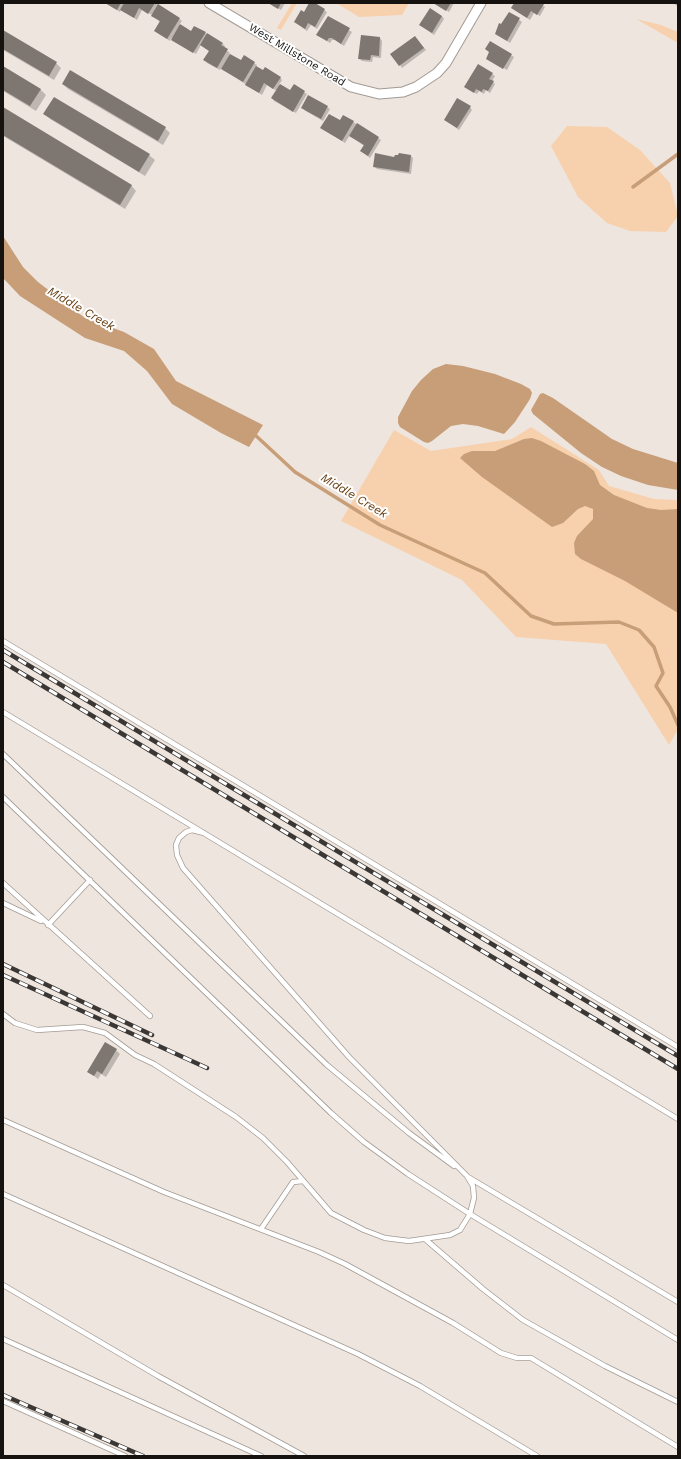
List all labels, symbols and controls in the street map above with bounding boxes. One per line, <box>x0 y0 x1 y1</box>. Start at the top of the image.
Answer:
street label: West Millstone Road <box>246 21 348 89</box>
water label: Middle Creek <box>45 284 117 334</box>
water label: Middle Creek <box>318 470 390 522</box>

